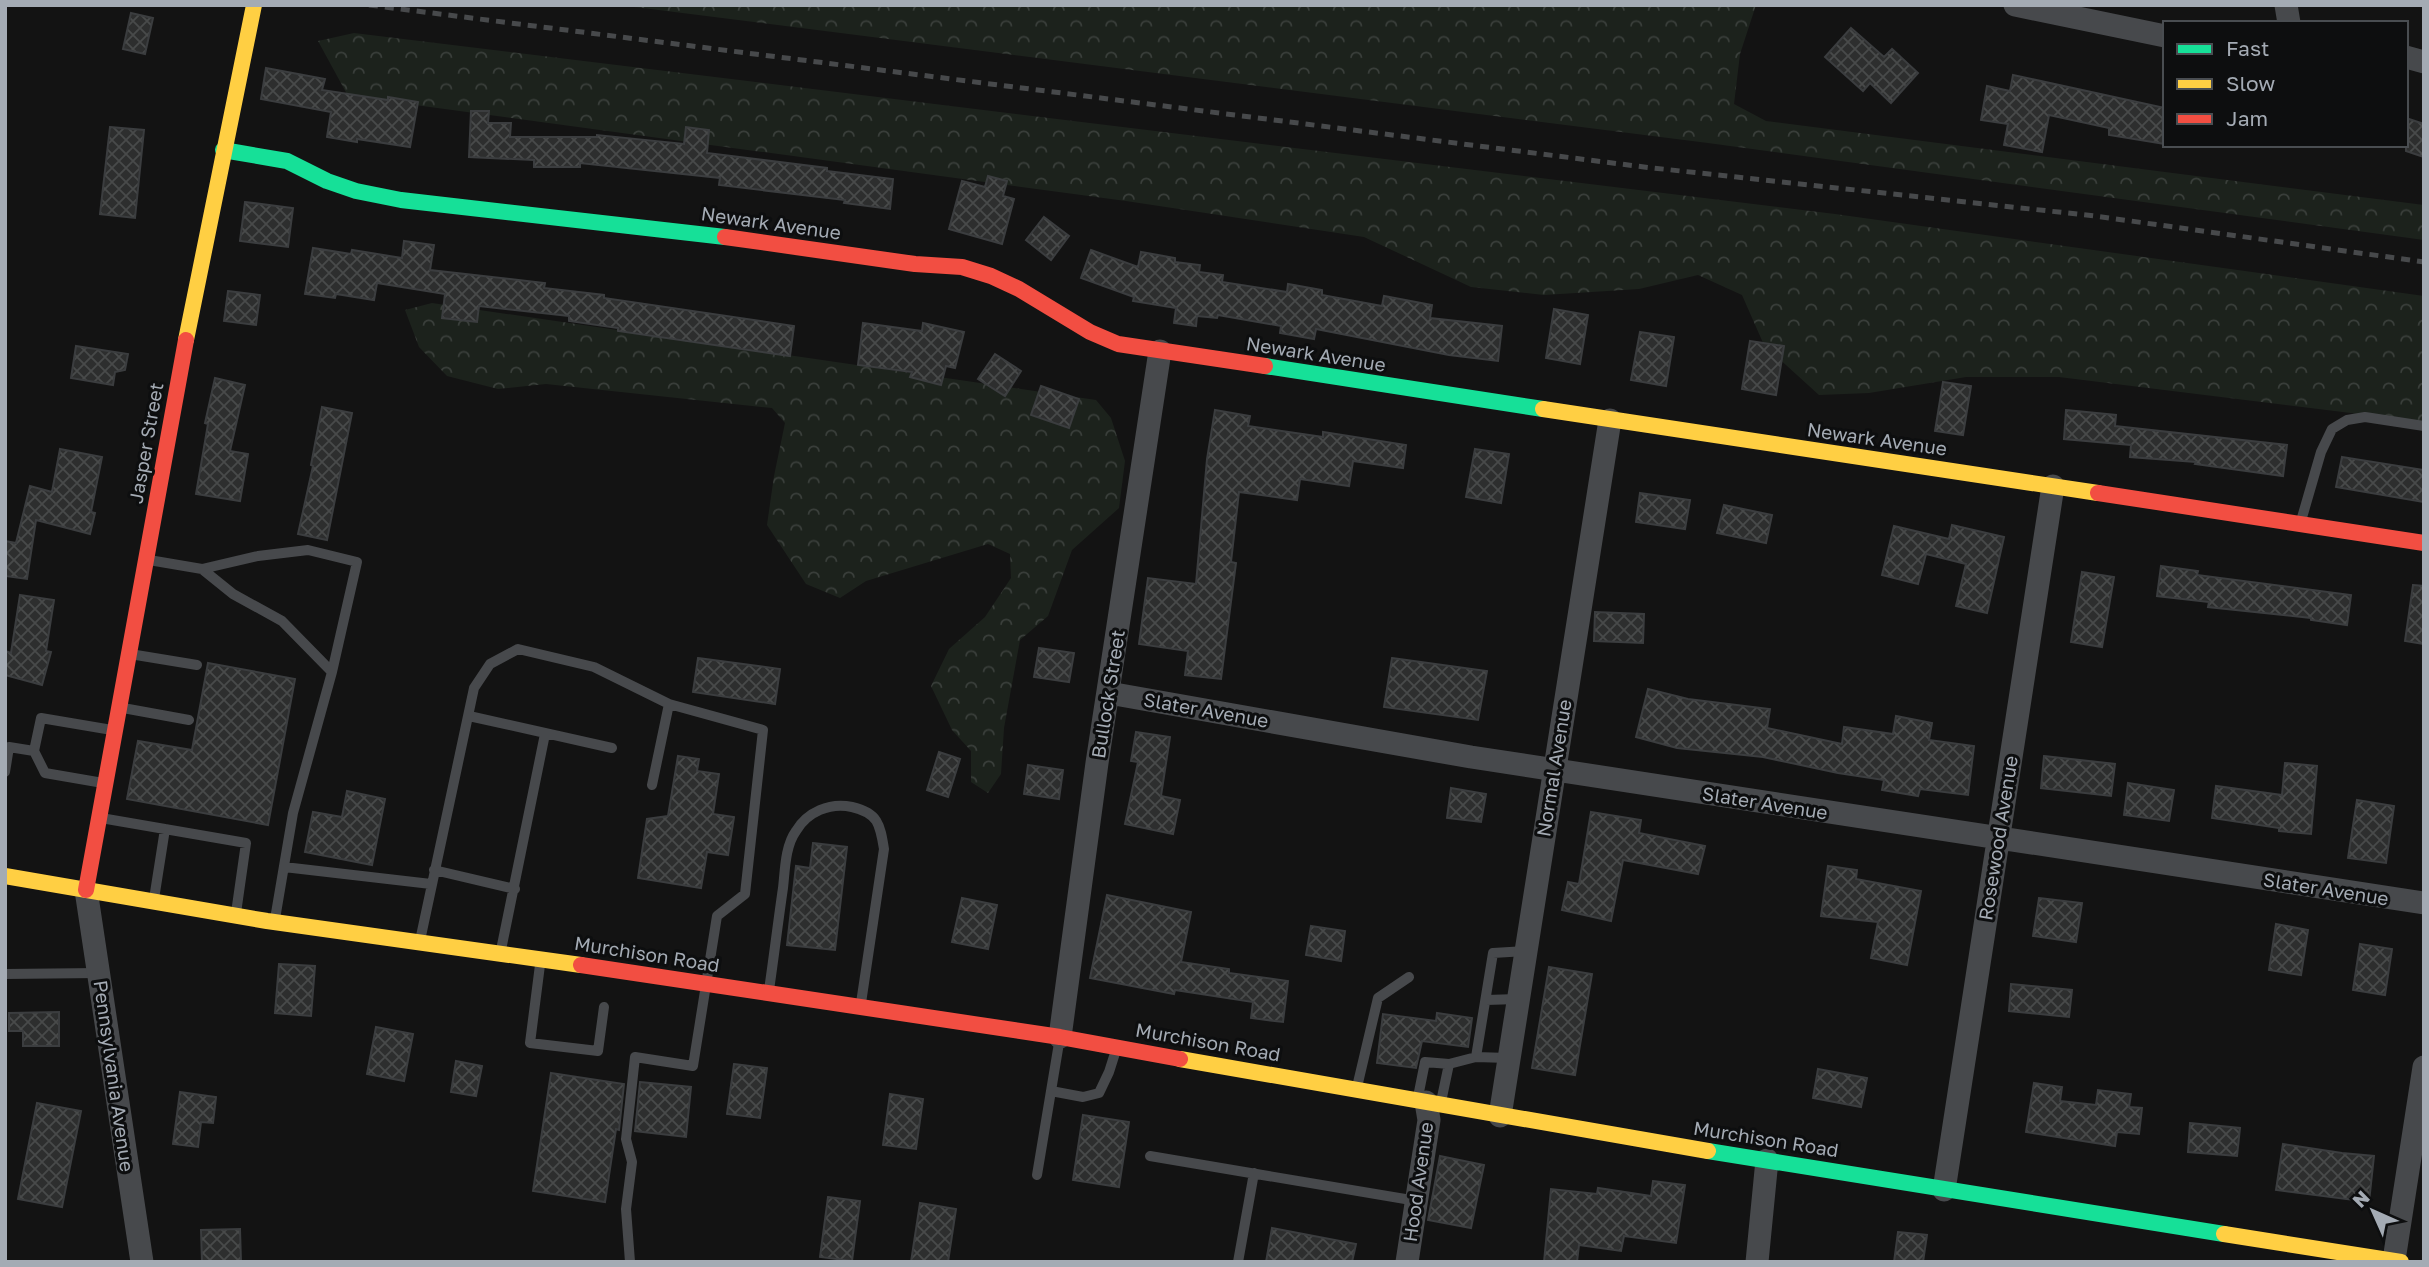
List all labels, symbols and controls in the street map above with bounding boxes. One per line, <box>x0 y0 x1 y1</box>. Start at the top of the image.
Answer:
legend <box>2163 21 2408 147</box>
text: Fast <box>2226 35 2269 61</box>
text: Slow <box>2226 70 2275 96</box>
text: Jam <box>2226 105 2268 131</box>
street label: Newark Avenue <box>700 201 842 244</box>
street label: Newark Avenue <box>1245 331 1388 376</box>
street label: Jasper Street <box>124 381 167 505</box>
street label: Newark Avenue <box>1806 417 1948 460</box>
street label: Bullock Street <box>1086 628 1129 760</box>
street label: Slater Avenue <box>1142 687 1270 732</box>
street label: Normal Avenue <box>1531 698 1576 838</box>
street label: Rosewood Avenue <box>1973 754 2022 922</box>
street label: Slater Avenue <box>1701 781 1829 824</box>
street label: Slater Avenue <box>2262 867 2390 910</box>
street label: Murchison Road <box>573 931 721 976</box>
street label: Pennsylvania Avenue <box>90 979 139 1173</box>
street label: Murchison Road <box>1134 1017 1282 1066</box>
street label: Murchison Road <box>1692 1116 1840 1161</box>
street label: Hood Avenue <box>1398 1121 1437 1243</box>
north arrow <box>2338 1176 2408 1246</box>
text: N <box>2347 1185 2374 1212</box>

